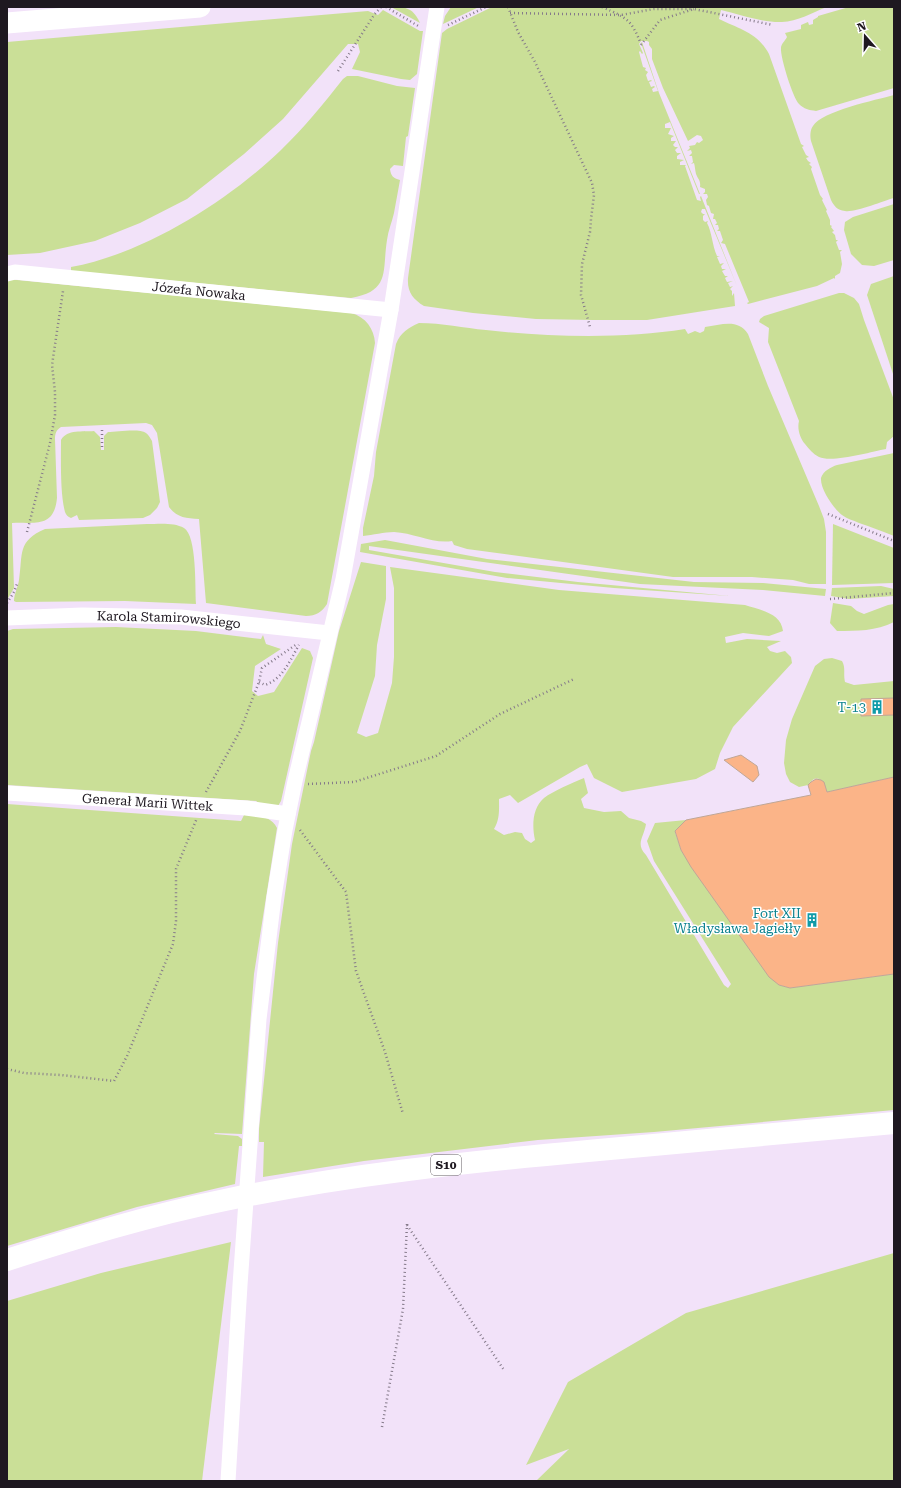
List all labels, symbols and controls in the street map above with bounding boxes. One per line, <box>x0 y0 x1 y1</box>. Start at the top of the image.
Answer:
north arrow <box>845 16 885 56</box>
text: N <box>856 19 868 35</box>
street label: Józefa Nowaka <box>151 278 246 303</box>
street label: Karola Stamirowskiego <box>97 608 241 631</box>
building icon: T-13 <box>869 699 885 715</box>
place label: T-13 <box>838 700 866 715</box>
street label: Generał Marii Wittek <box>82 790 214 813</box>
place label: Fort XII Władysława Jagiełły <box>674 906 801 936</box>
building icon: Fort XII Władysława Jagiełły <box>804 912 820 928</box>
road number: S10 <box>431 1155 461 1175</box>

